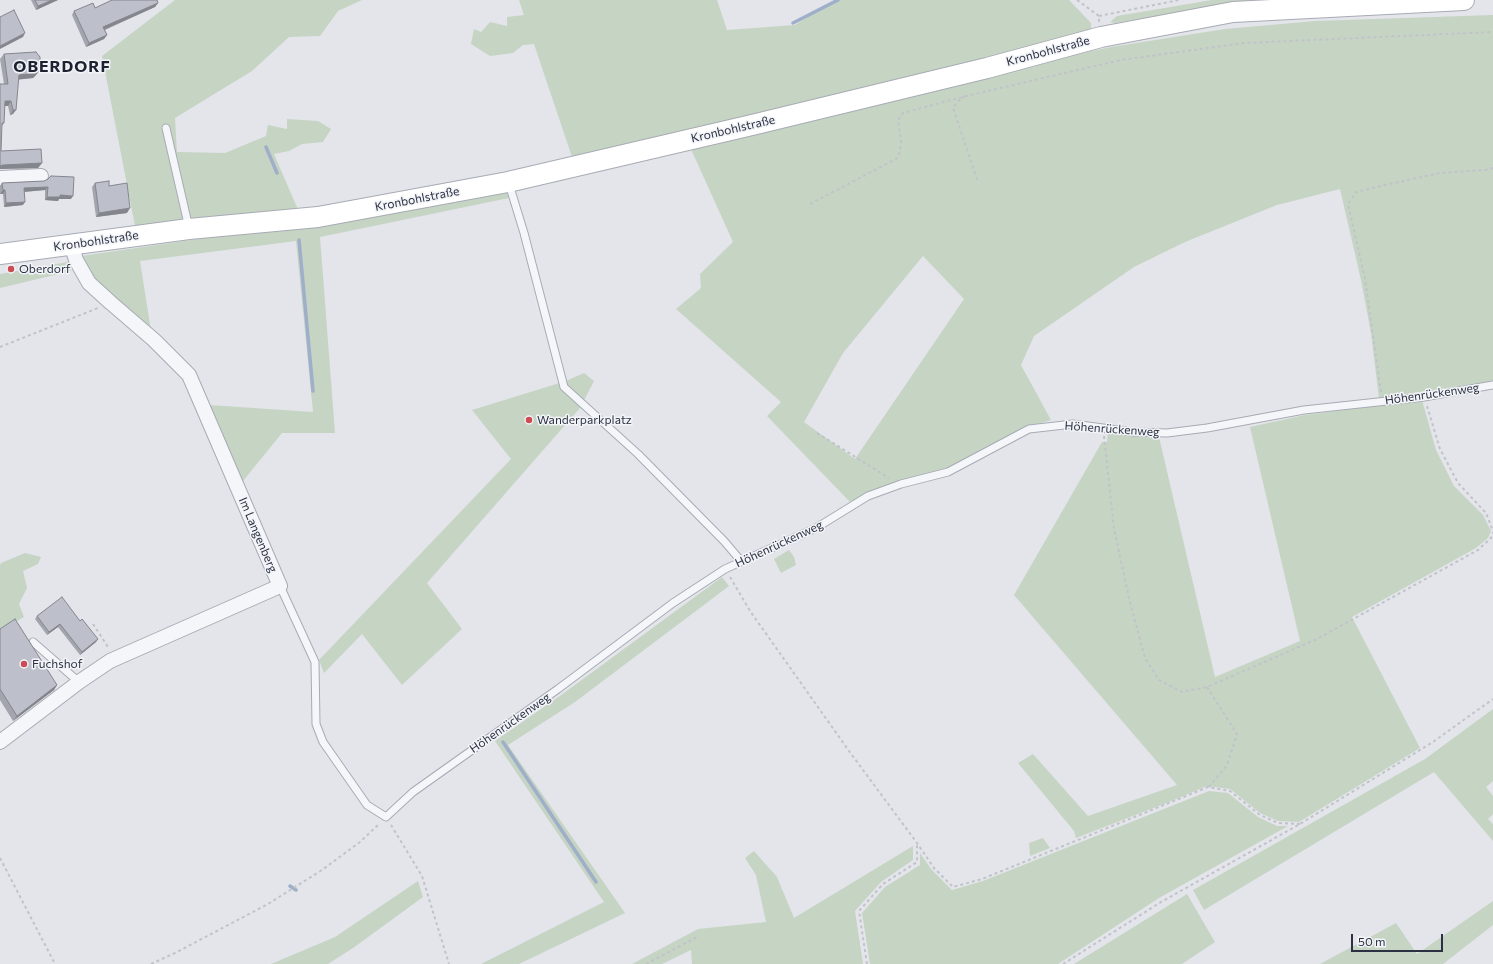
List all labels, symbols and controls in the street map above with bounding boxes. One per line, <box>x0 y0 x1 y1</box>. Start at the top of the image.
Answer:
street label: Kronbohlstraße <box>1005 33 1091 69</box>
district label: OBERDORF <box>13 57 111 77</box>
street label: Kronbohlstraße <box>690 112 776 146</box>
street label: Kronbohlstraße <box>374 184 460 214</box>
street label: Kronbohlstraße <box>53 228 139 254</box>
place label: Oberdorf <box>19 262 70 276</box>
marker: Oberdorf <box>6 264 16 274</box>
street label: Höhenrückenweg <box>1384 380 1480 408</box>
place label: Wanderparkplatz <box>537 413 632 427</box>
marker: Wanderparkplatz <box>524 415 534 425</box>
street label: Höhenrückenweg <box>1064 418 1160 440</box>
street label: Im Langenberg <box>236 495 280 575</box>
street label: Höhenrückenweg <box>733 517 825 571</box>
place label: Fuchshof <box>32 657 82 671</box>
marker: Fuchshof <box>19 659 29 669</box>
street label: Höhenrückenweg <box>467 690 553 756</box>
scale bar <box>1353 926 1445 952</box>
text: 50 m <box>1358 934 1386 948</box>

